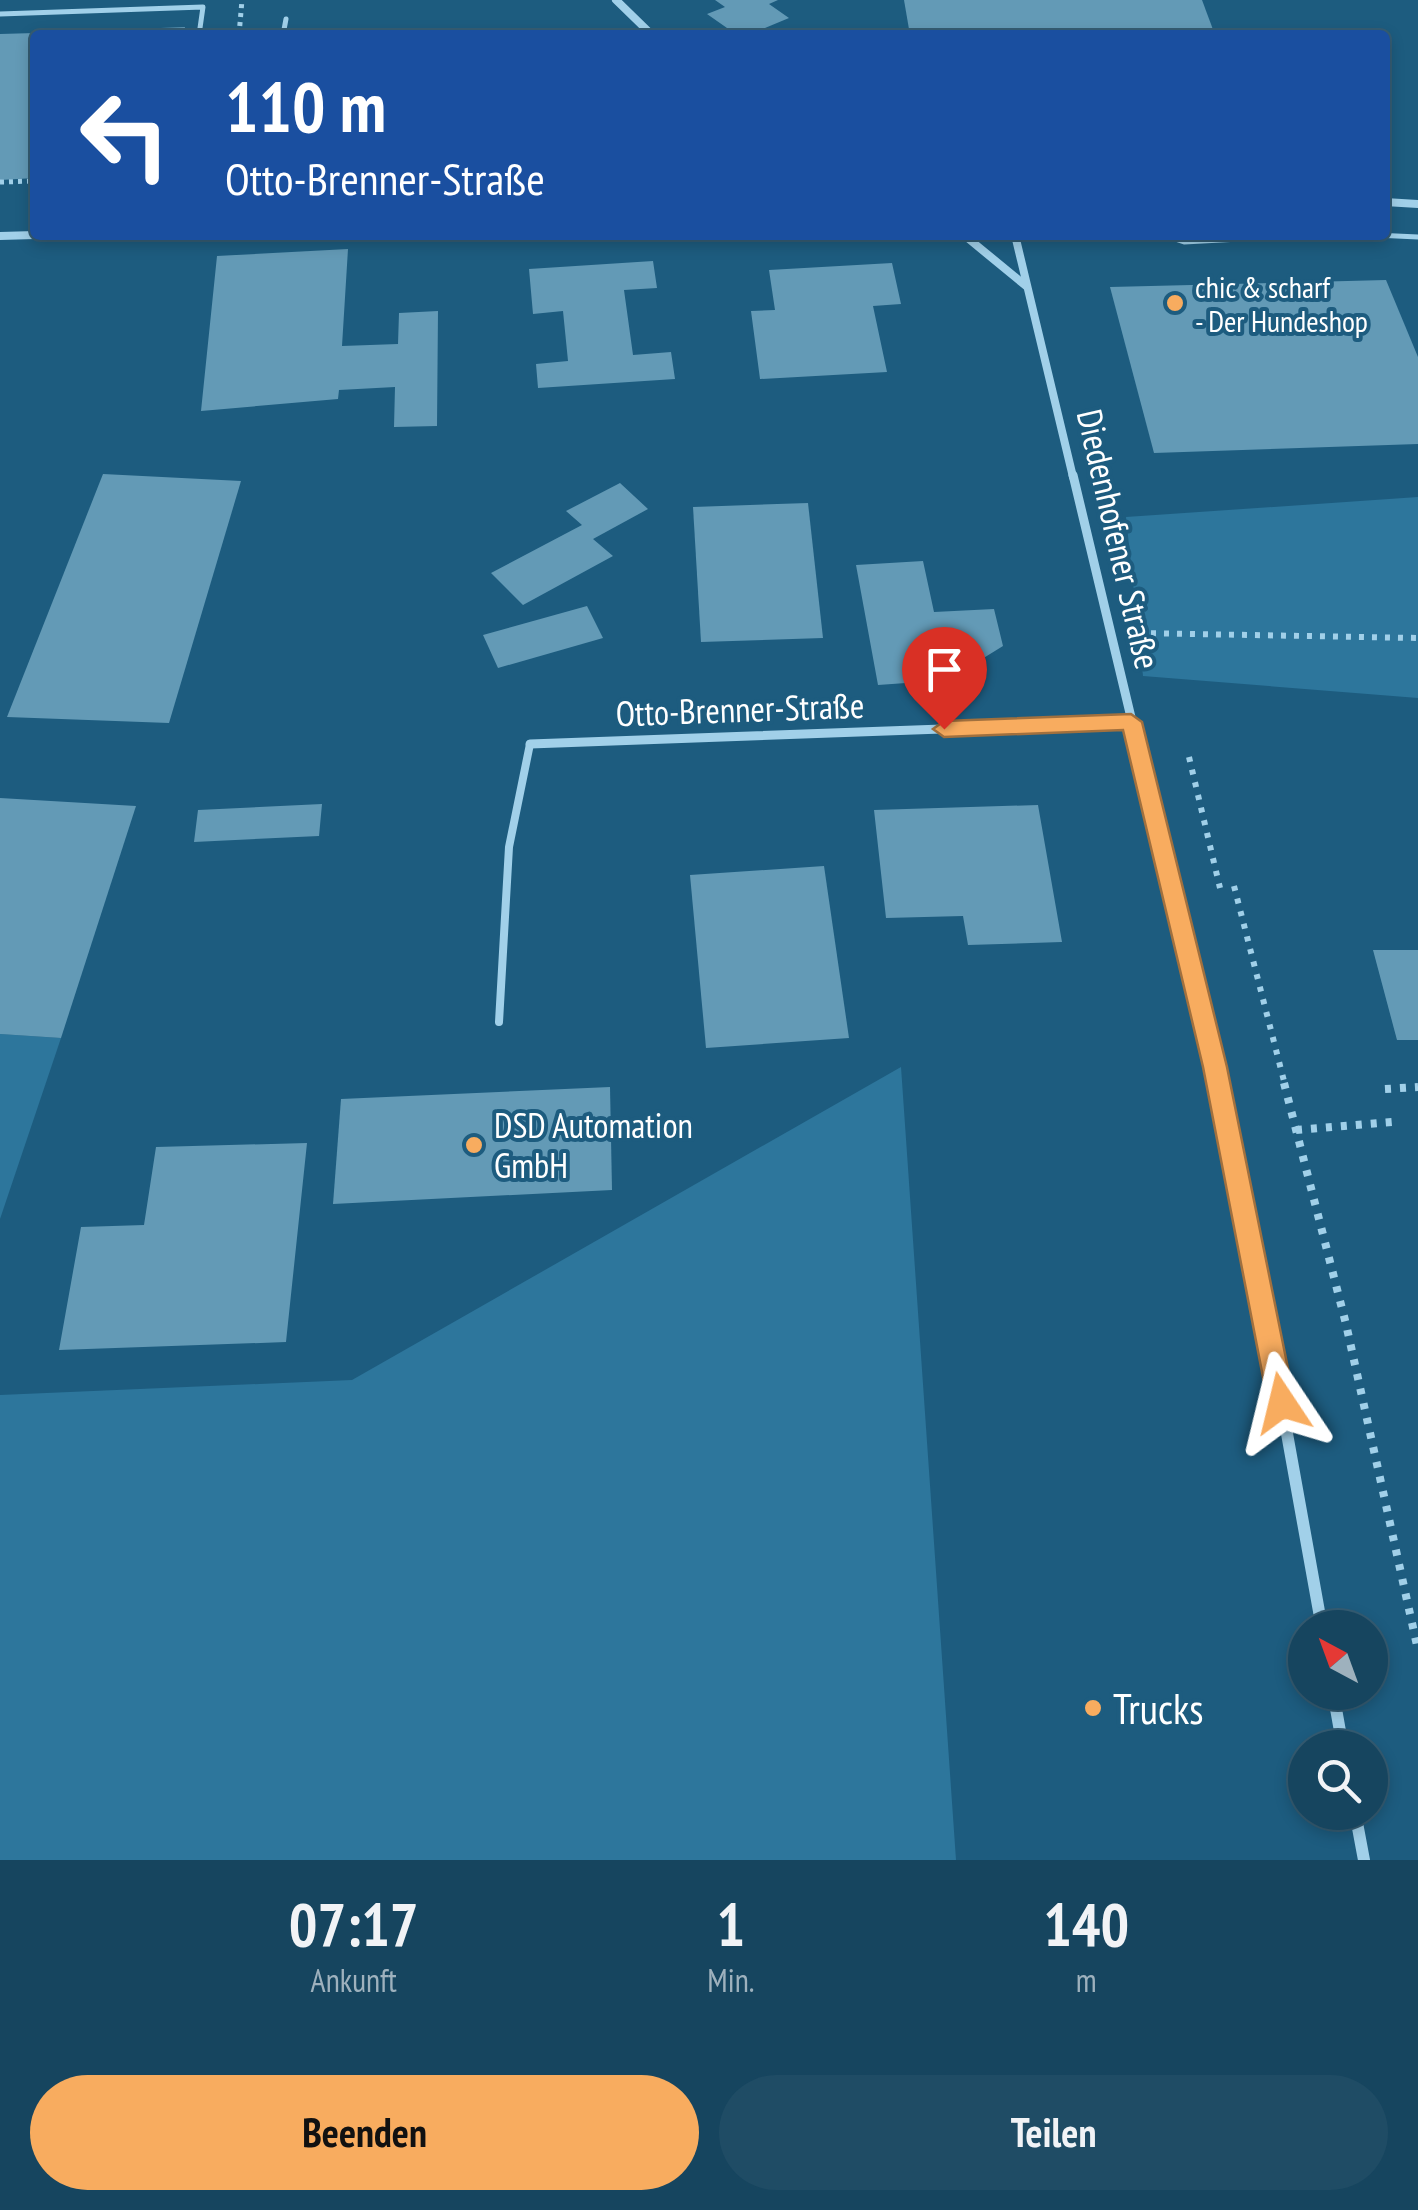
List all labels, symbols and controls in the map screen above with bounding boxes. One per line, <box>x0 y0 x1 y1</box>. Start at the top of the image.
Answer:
text: 110 m <box>225 61 386 151</box>
icon: left <box>60 70 190 200</box>
text: Otto-Brenner-Straße <box>225 149 545 207</box>
place label: chic & scharf - Der Hundeshop <box>1195 267 1368 340</box>
marker: chic & scharf - Der Hundeshop <box>1164 292 1186 314</box>
street label: Diedenhofener Straße <box>1067 405 1171 673</box>
pin <box>902 627 987 730</box>
icon: arrive <box>917 642 972 697</box>
street label: Otto-Brenner-Straße <box>615 682 865 736</box>
place label: DSD Automation GmbH <box>494 1102 693 1188</box>
marker: DSD Automation GmbH <box>463 1134 485 1156</box>
position arrow <box>1230 1351 1334 1455</box>
north arrow <box>1288 1610 1388 1710</box>
map controls <box>1288 1610 1388 1830</box>
place label: Trucks <box>1113 1681 1203 1736</box>
marker: Trucks <box>1082 1697 1104 1719</box>
button: search <box>1288 1730 1388 1830</box>
text: 07:17 <box>289 1885 419 1963</box>
text: 1 <box>717 1885 745 1963</box>
text: 140 <box>1043 1885 1129 1963</box>
text: Ankunft <box>311 1959 397 2001</box>
text: Min. <box>707 1959 754 2001</box>
text: m <box>1076 1959 1097 2001</box>
button: Beenden <box>30 2075 699 2190</box>
button: Teilen <box>719 2075 1388 2190</box>

